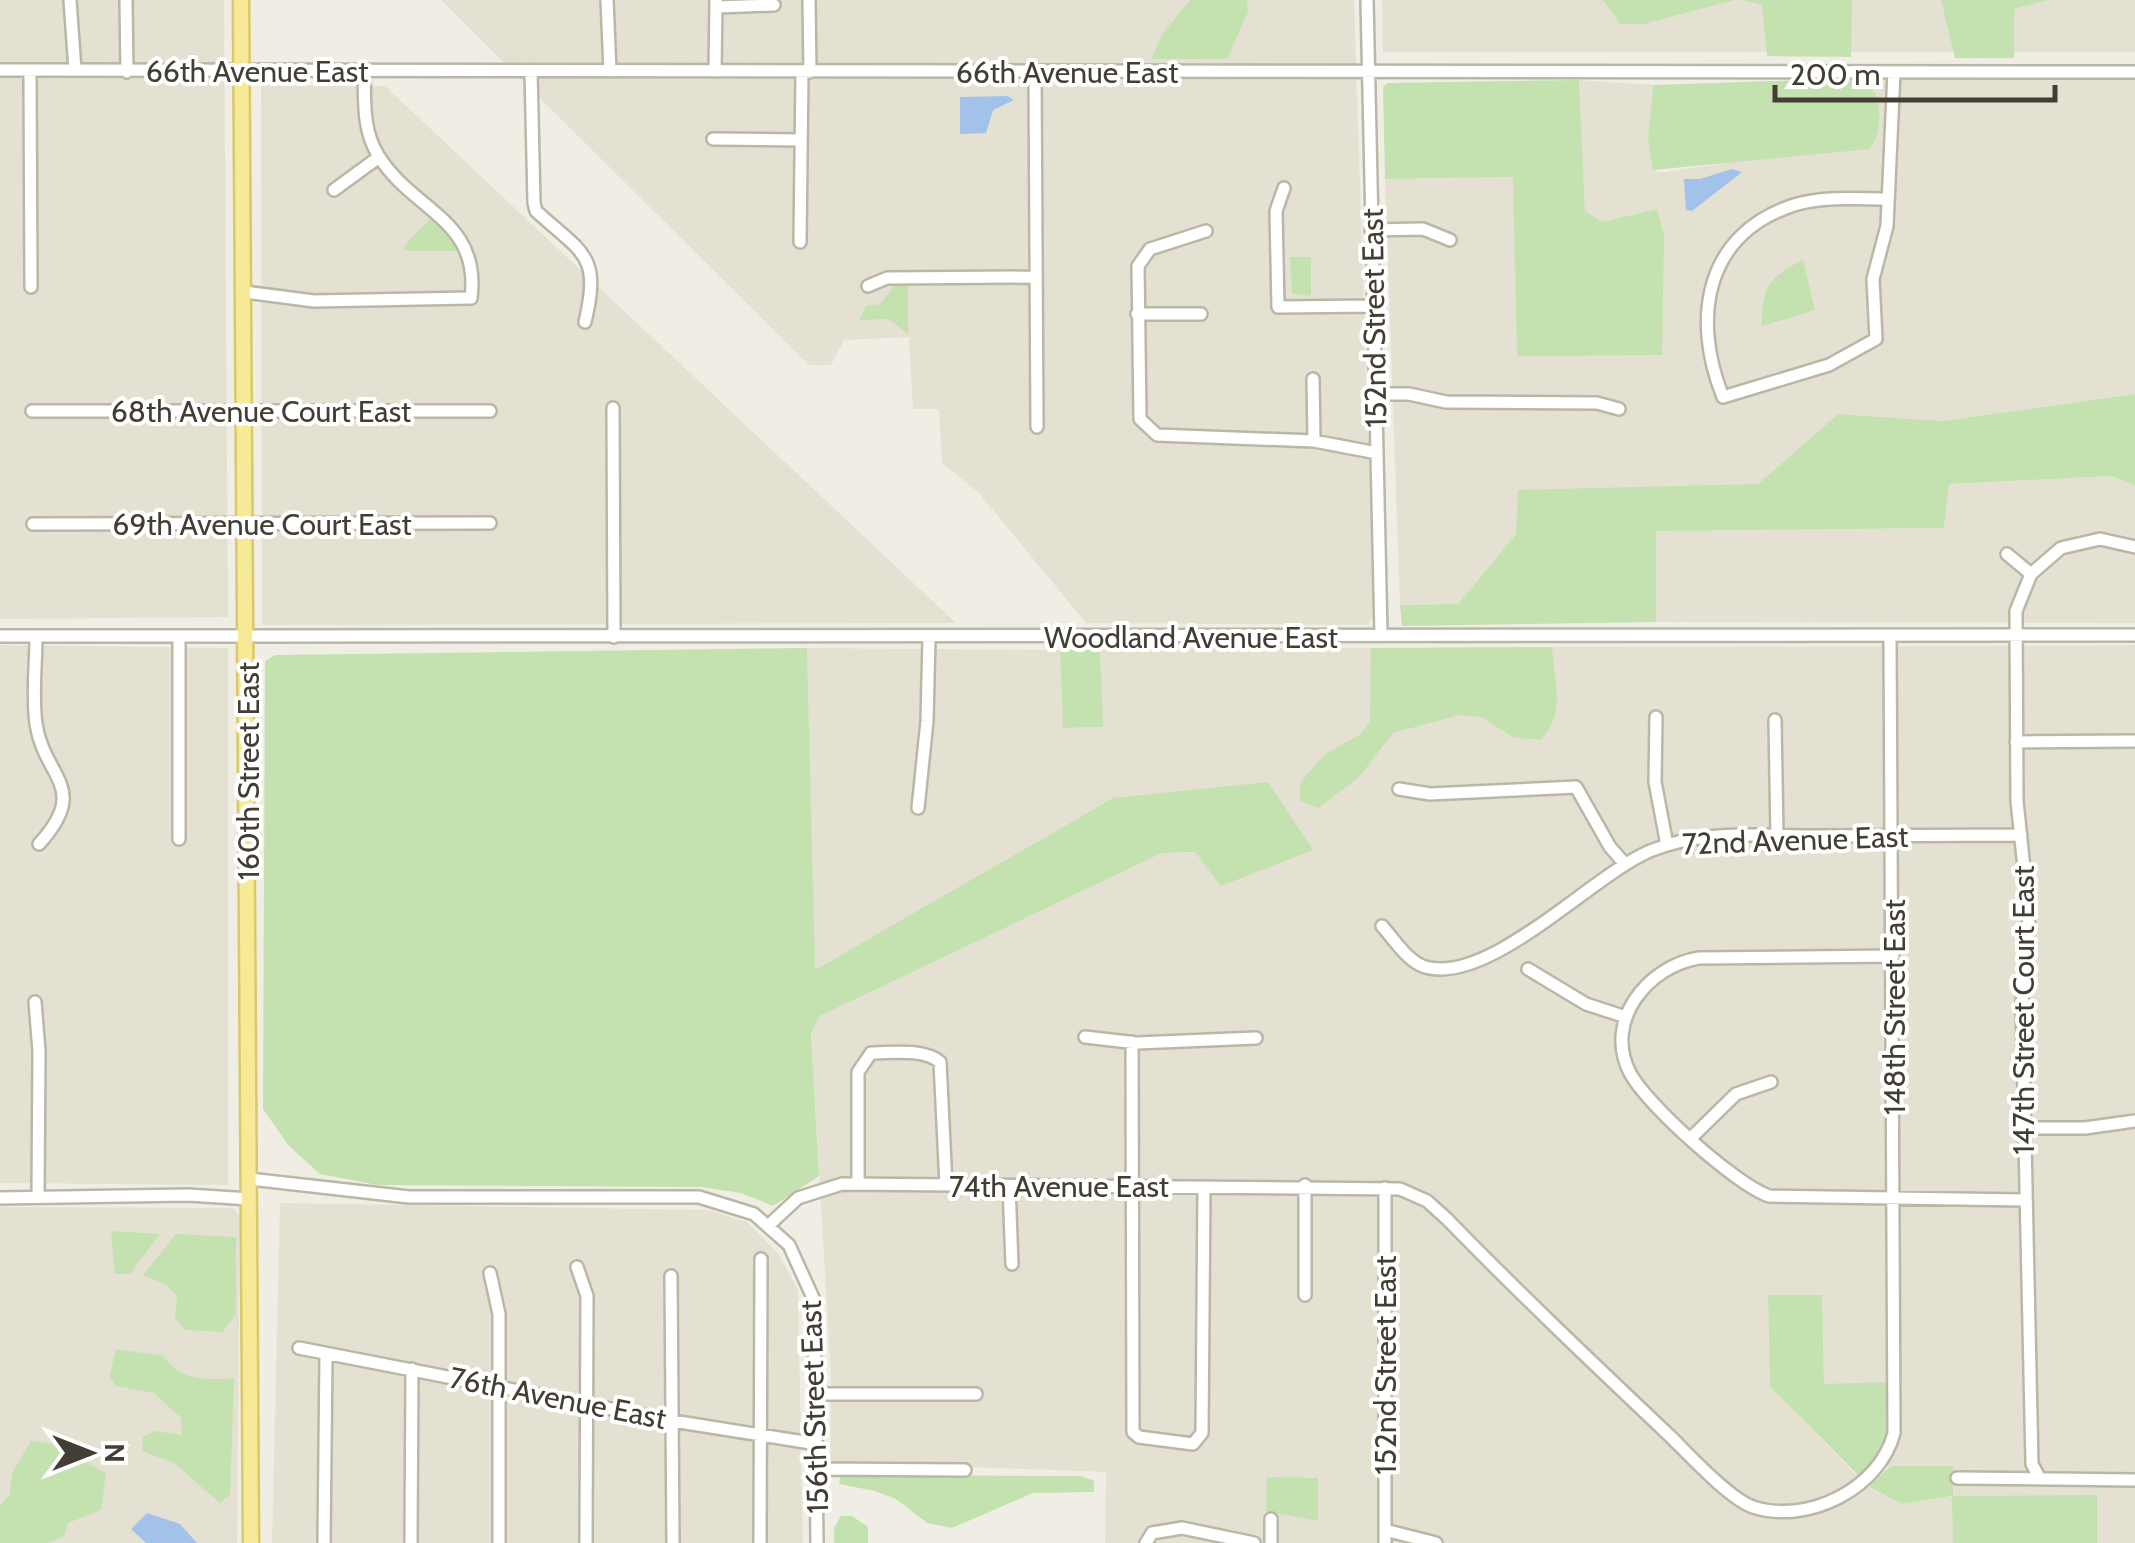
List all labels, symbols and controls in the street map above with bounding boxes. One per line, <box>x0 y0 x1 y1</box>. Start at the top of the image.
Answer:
scale bar <box>1775 40 2055 102</box>
street label: 66th Avenue East <box>146 53 368 90</box>
street label: 66th Avenue East <box>956 54 1178 91</box>
text: 200 m <box>1790 56 1881 93</box>
street label: 152nd Street East <box>1354 208 1394 428</box>
street label: 68th Avenue Court East <box>111 393 411 430</box>
street label: 69th Avenue Court East <box>112 506 412 543</box>
street label: Woodland Avenue East <box>1044 619 1338 656</box>
street label: 160th Street East <box>230 662 267 880</box>
street label: 72nd Avenue East <box>1681 818 1909 862</box>
street label: 147th Street Court East <box>2005 865 2042 1155</box>
street label: 148th Street East <box>1876 899 1913 1115</box>
street label: 74th Avenue East <box>949 1168 1169 1205</box>
street label: 152nd Street East <box>1367 1255 1404 1475</box>
street label: 156th Street East <box>792 1300 836 1514</box>
street label: 76th Avenue East <box>447 1359 669 1437</box>
north arrow <box>40 1403 140 1503</box>
text: N <box>98 1443 132 1463</box>

